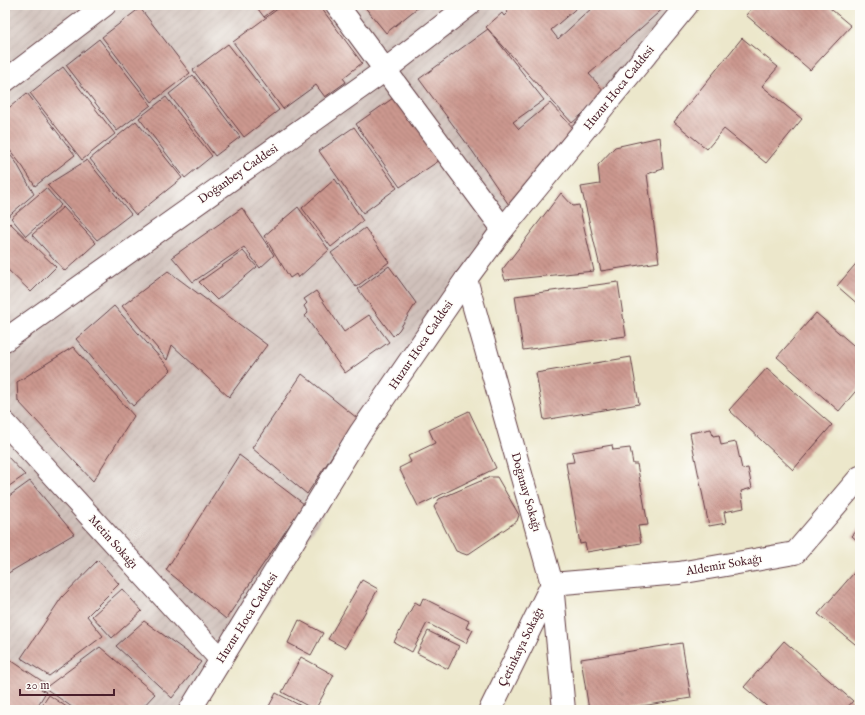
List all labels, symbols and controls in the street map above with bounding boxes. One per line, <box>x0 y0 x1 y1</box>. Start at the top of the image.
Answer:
street label: Huzur Hoca Caddesi <box>580 43 658 133</box>
street label: Doğanbey Caddesi <box>195 141 281 207</box>
street label: Huzur Hoca Caddesi <box>386 298 456 392</box>
street label: Doğanay Sokağı <box>508 451 544 533</box>
street label: Metin Sokağı <box>85 512 141 572</box>
street label: Aldemir Sokağı <box>684 551 763 579</box>
street label: Huzur Hoca Caddesi <box>213 570 281 666</box>
street label: Çetinkaya Sokağı <box>495 605 547 689</box>
scale bar <box>20 671 114 697</box>
text: 20 m <box>26 678 49 693</box>

